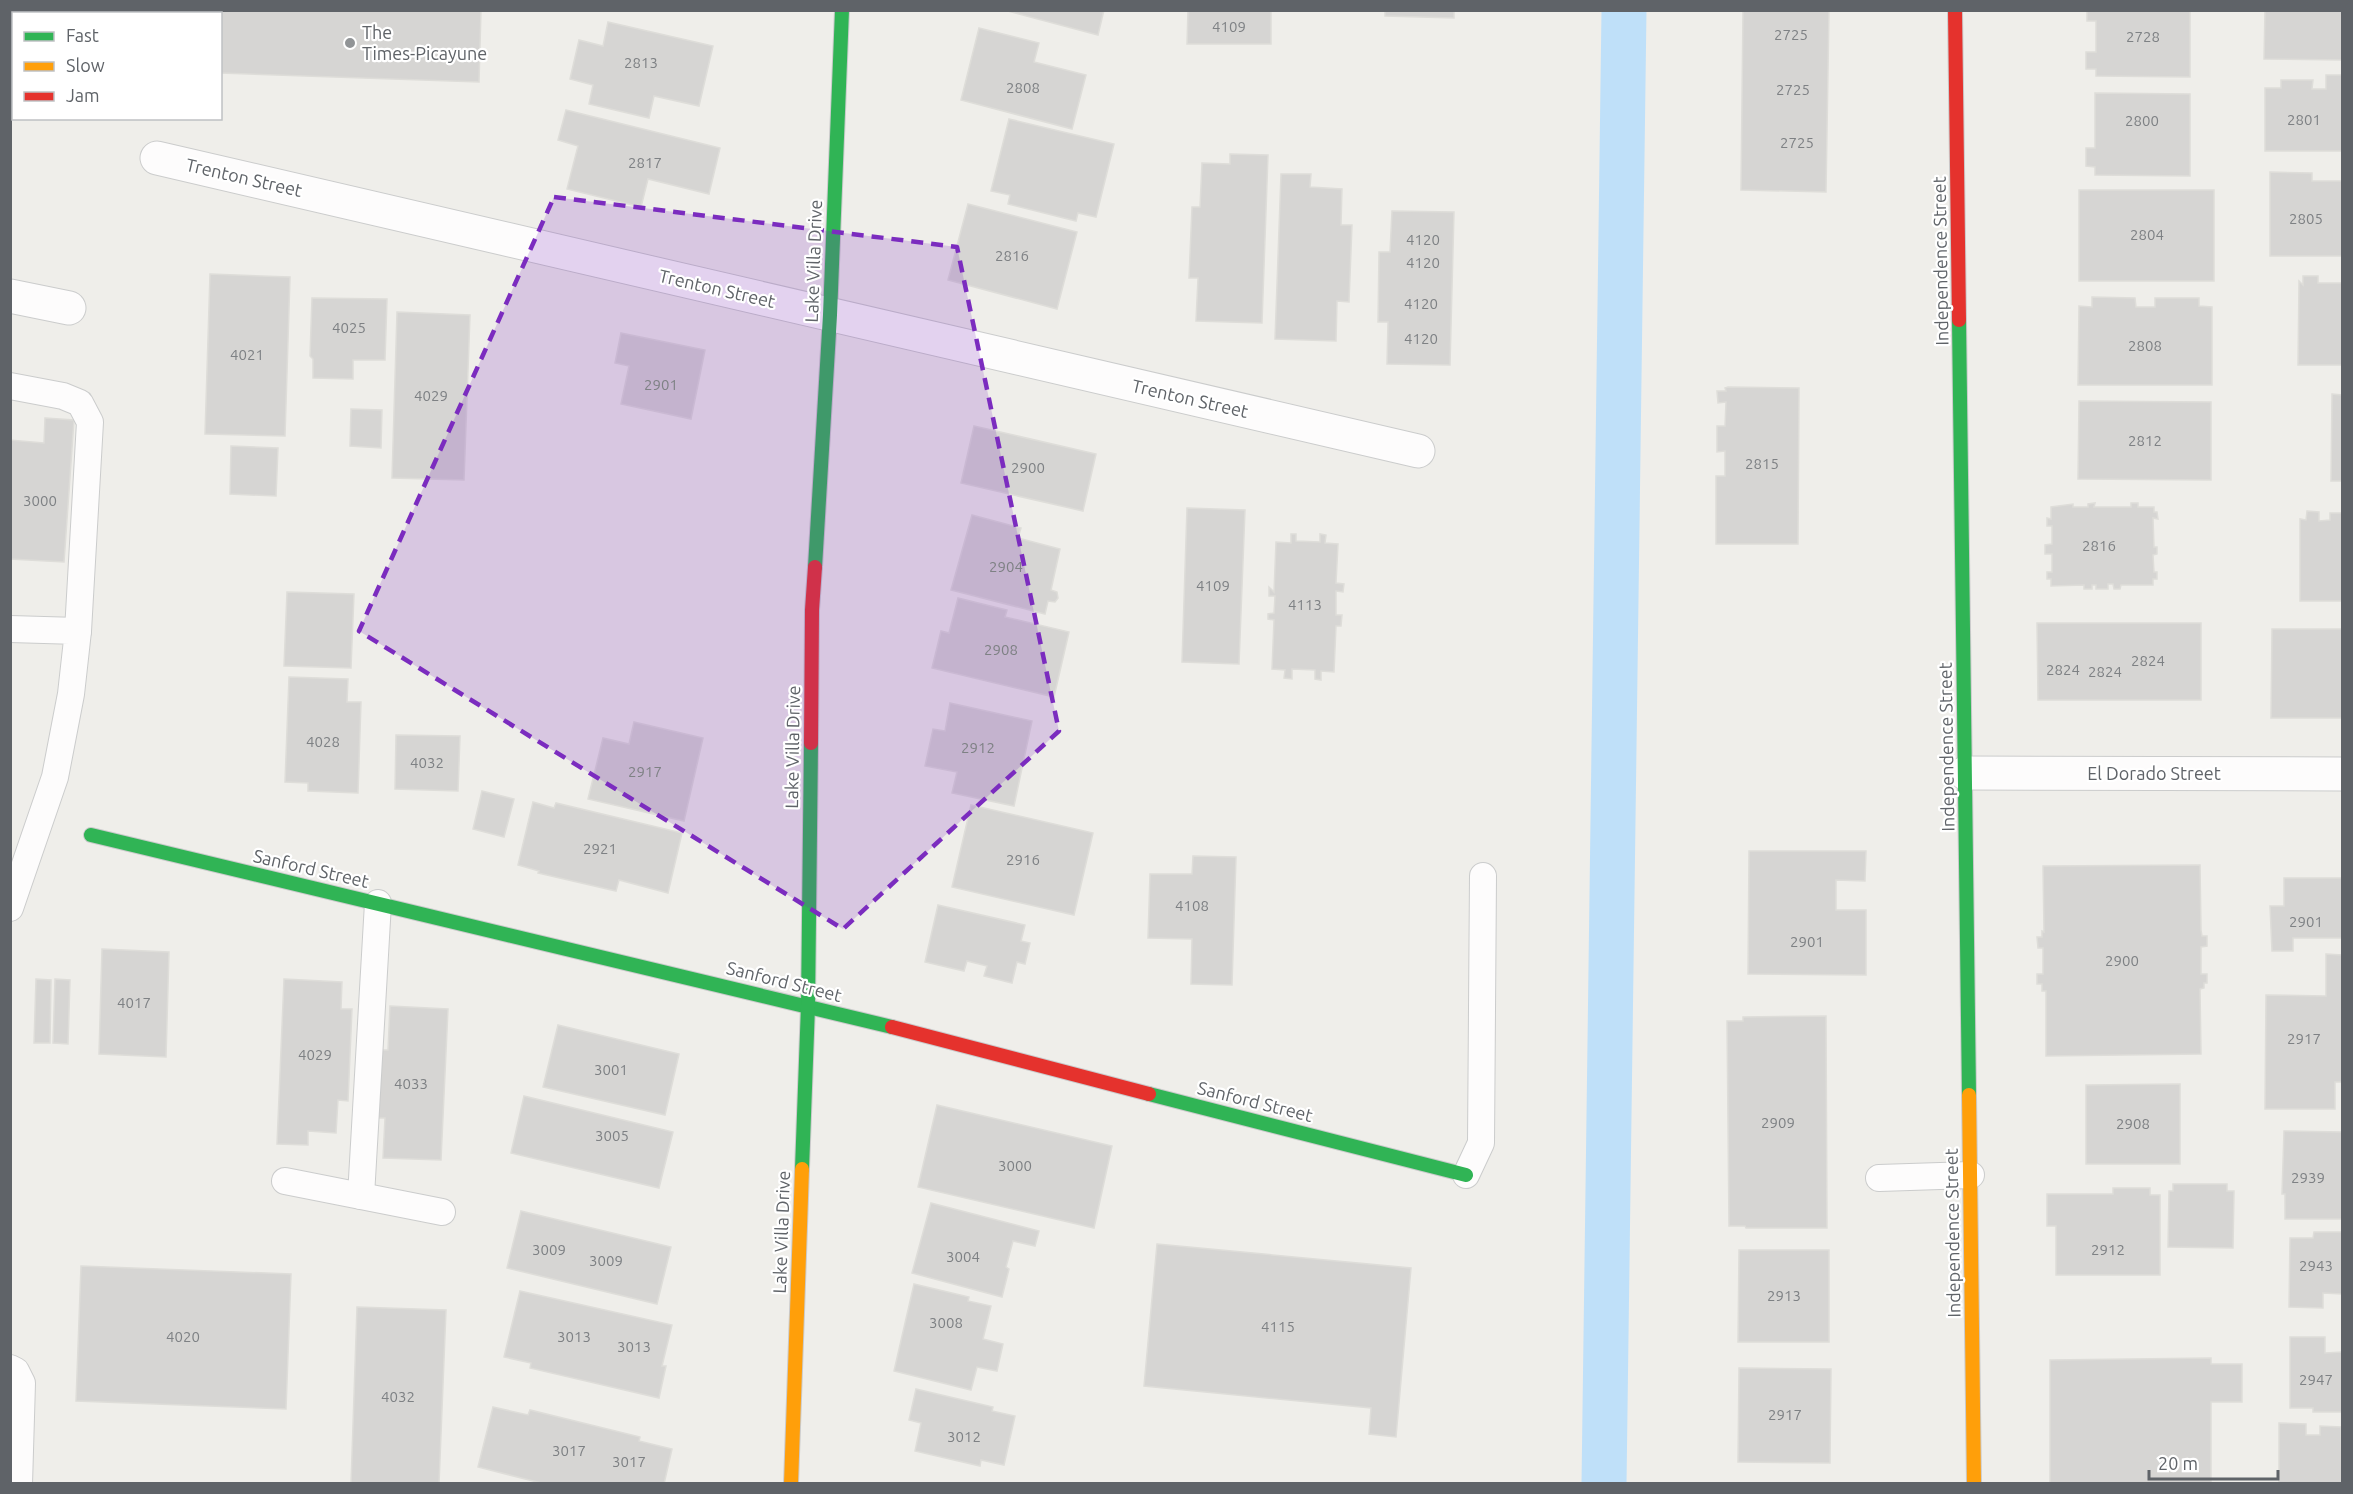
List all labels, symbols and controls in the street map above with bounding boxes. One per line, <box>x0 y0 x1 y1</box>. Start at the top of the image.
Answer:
legend <box>12 12 222 120</box>
house number: 4109 <box>1212 18 1246 35</box>
place label: The Times-Picayune <box>362 22 487 63</box>
text: Fast <box>66 25 99 45</box>
house number: 2725 <box>1774 26 1808 43</box>
house number: 2728 <box>2126 28 2160 45</box>
marker: The Times-Picayune <box>343 36 357 50</box>
house number: 2813 <box>624 54 658 71</box>
text: Slow <box>66 55 105 75</box>
house number: 2808 <box>1006 79 1040 96</box>
house number: 2725 <box>1776 81 1810 98</box>
text: Jam <box>66 85 100 105</box>
house number: 2801 <box>2287 111 2321 128</box>
house number: 2800 <box>2125 112 2159 129</box>
house number: 2725 <box>1780 134 1814 151</box>
street label: Trenton Street <box>184 154 304 200</box>
house number: 2817 <box>628 154 662 171</box>
street label: Independence Street <box>1929 176 1951 346</box>
street label: Lake Villa Drive <box>801 199 825 323</box>
house number: 2805 <box>2289 210 2323 227</box>
house number: 2804 <box>2130 226 2164 243</box>
house number: 4120 <box>1406 231 1440 248</box>
house number: 2816 <box>995 247 1029 264</box>
house number: 4120 <box>1406 254 1440 271</box>
street label: Trenton Street <box>657 265 777 311</box>
house number: 4120 <box>1404 295 1438 312</box>
house number: 4025 <box>332 319 366 336</box>
house number: 4120 <box>1404 330 1438 347</box>
house number: 2808 <box>2128 337 2162 354</box>
house number: 4021 <box>230 346 264 363</box>
street label: Trenton Street <box>1130 375 1250 421</box>
house number: 2901 <box>644 376 678 393</box>
house number: 4029 <box>414 387 448 404</box>
house number: 2812 <box>2128 432 2162 449</box>
house number: 2815 <box>1745 455 1779 472</box>
house number: 2900 <box>1011 459 1045 476</box>
house number: 3000 <box>23 492 57 509</box>
house number: 2816 <box>2082 537 2116 554</box>
house number: 2904 <box>989 558 1023 575</box>
house number: 4109 <box>1196 577 1230 594</box>
house number: 4113 <box>1288 596 1322 613</box>
house number: 2908 <box>984 641 1018 658</box>
house number: 2824 <box>2131 652 2165 669</box>
house number: 2824 <box>2046 661 2080 678</box>
street label: Independence Street <box>1935 662 1957 832</box>
house number: 2824 <box>2088 663 2122 680</box>
street label: Lake Villa Drive <box>781 685 803 809</box>
house number: 4028 <box>306 733 340 750</box>
house number: 2912 <box>961 739 995 756</box>
house number: 4032 <box>410 754 444 771</box>
house number: 2917 <box>628 763 662 780</box>
street label: El Dorado Street <box>2087 763 2221 783</box>
house number: 2921 <box>583 840 617 857</box>
street label: Sanford Street <box>251 845 371 891</box>
house number: 2916 <box>1006 851 1040 868</box>
house number: 4108 <box>1175 897 1209 914</box>
house number: 2901 <box>2289 913 2323 930</box>
house number: 2901 <box>1790 933 1824 950</box>
house number: 2900 <box>2105 952 2139 969</box>
street label: Sanford Street <box>725 957 844 1005</box>
house number: 4017 <box>117 994 151 1011</box>
house number: 2917 <box>2287 1030 2321 1047</box>
house number: 4029 <box>298 1046 332 1063</box>
house number: 3001 <box>594 1061 628 1078</box>
house number: 4033 <box>394 1075 428 1092</box>
street label: Sanford Street <box>1196 1077 1315 1125</box>
house number: 2909 <box>1761 1114 1795 1131</box>
house number: 2908 <box>2116 1115 2150 1132</box>
house number: 3005 <box>595 1127 629 1144</box>
street label: Independence Street <box>1941 1148 1963 1318</box>
house number: 3000 <box>998 1157 1032 1174</box>
house number: 2939 <box>2291 1169 2325 1186</box>
street label: Lake Villa Drive <box>769 1170 793 1294</box>
house number: 3009 <box>532 1241 566 1258</box>
house number: 2912 <box>2091 1241 2125 1258</box>
house number: 3004 <box>946 1248 980 1265</box>
house number: 3009 <box>589 1252 623 1269</box>
house number: 2943 <box>2299 1257 2333 1274</box>
house number: 2913 <box>1767 1287 1801 1304</box>
house number: 3008 <box>929 1314 963 1331</box>
house number: 4115 <box>1261 1318 1295 1335</box>
house number: 4020 <box>166 1328 200 1345</box>
house number: 3013 <box>557 1328 591 1345</box>
house number: 3013 <box>617 1338 651 1355</box>
house number: 2947 <box>2299 1371 2333 1388</box>
house number: 4032 <box>381 1388 415 1405</box>
house number: 2917 <box>1768 1406 1802 1423</box>
house number: 3012 <box>947 1428 981 1445</box>
house number: 3017 <box>552 1442 586 1459</box>
scale bar <box>2149 1443 2278 1481</box>
house number: 3017 <box>612 1453 646 1470</box>
text: 20 m <box>2158 1453 2198 1473</box>

